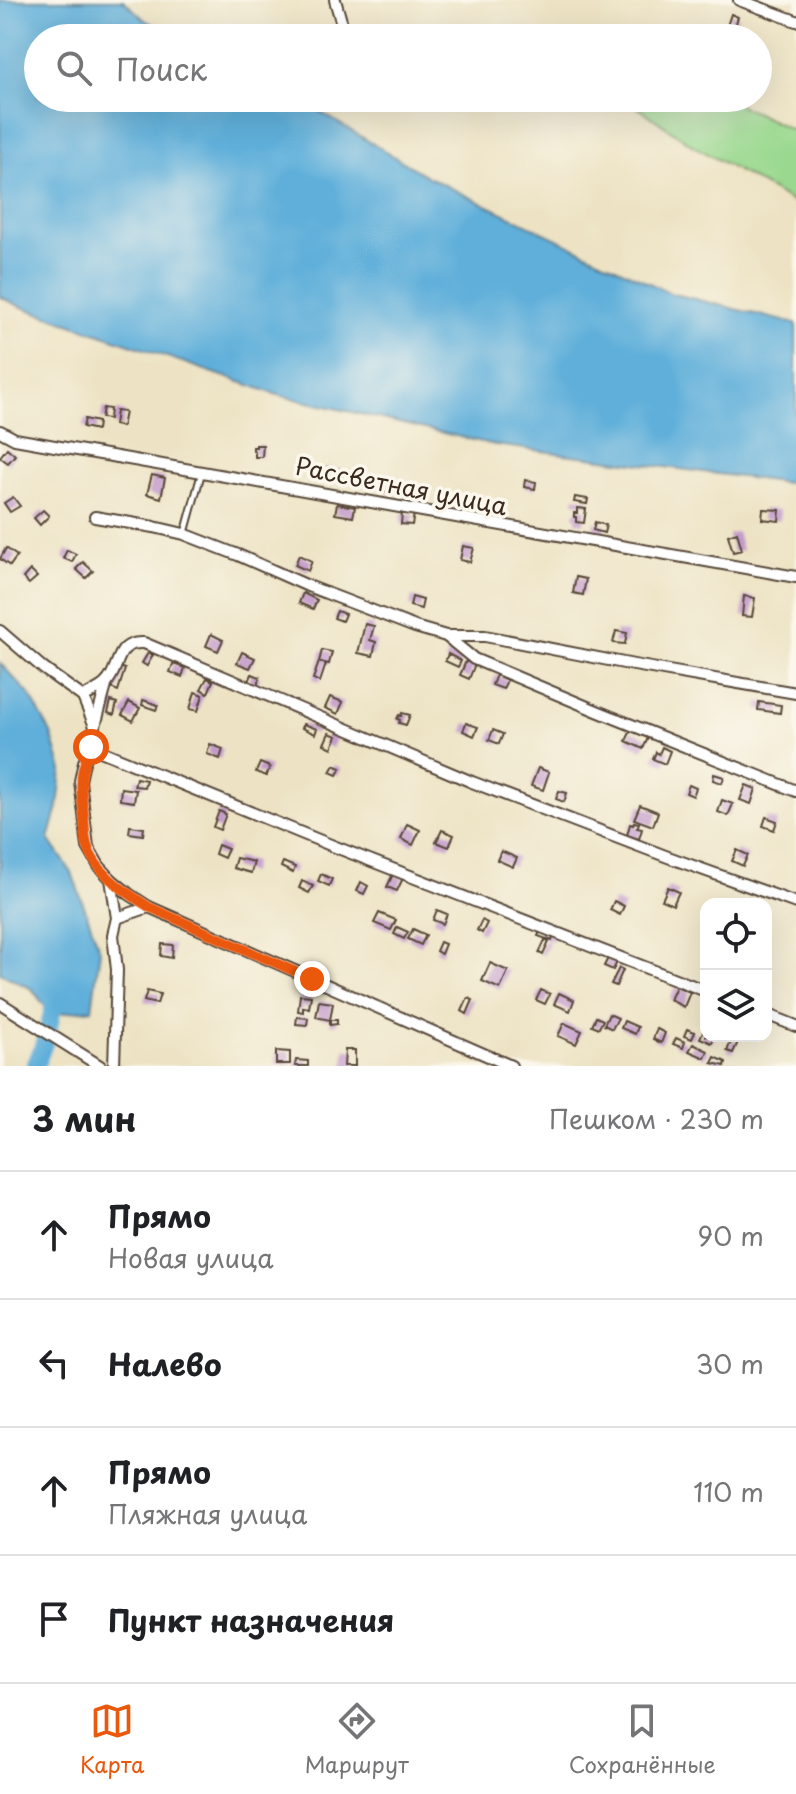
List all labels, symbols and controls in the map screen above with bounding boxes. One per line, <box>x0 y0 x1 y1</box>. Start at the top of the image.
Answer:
search box <box>24 24 772 112</box>
icon: search <box>52 46 96 90</box>
text: Поиск <box>116 46 207 91</box>
street label: Рассветная улица <box>292 447 510 523</box>
route start <box>73 729 109 765</box>
map controls <box>700 898 772 1042</box>
button: locate <box>700 898 772 970</box>
route end <box>294 961 330 997</box>
button: layers <box>700 970 772 1042</box>
text: 3 мин <box>32 1092 136 1144</box>
text: Пешком · 230 m <box>549 1099 764 1138</box>
text: Прямо <box>108 1193 211 1238</box>
icon: ahead <box>32 1213 76 1257</box>
text: 90 m <box>697 1216 764 1255</box>
text: Новая улица <box>108 1238 274 1277</box>
icon: left <box>32 1341 76 1385</box>
text: Налево <box>108 1341 222 1386</box>
text: 30 m <box>696 1344 764 1383</box>
text: Прямо <box>108 1449 211 1494</box>
icon: ahead <box>32 1469 76 1513</box>
text: 110 m <box>693 1472 764 1511</box>
text: Пляжная улица <box>108 1494 307 1533</box>
icon: arrive <box>32 1597 76 1641</box>
text: Пункт назначения <box>108 1597 394 1642</box>
tab: Карта <box>80 1699 145 1780</box>
tab: Маршрут <box>305 1699 409 1780</box>
tab: Сохранённые <box>569 1699 716 1780</box>

